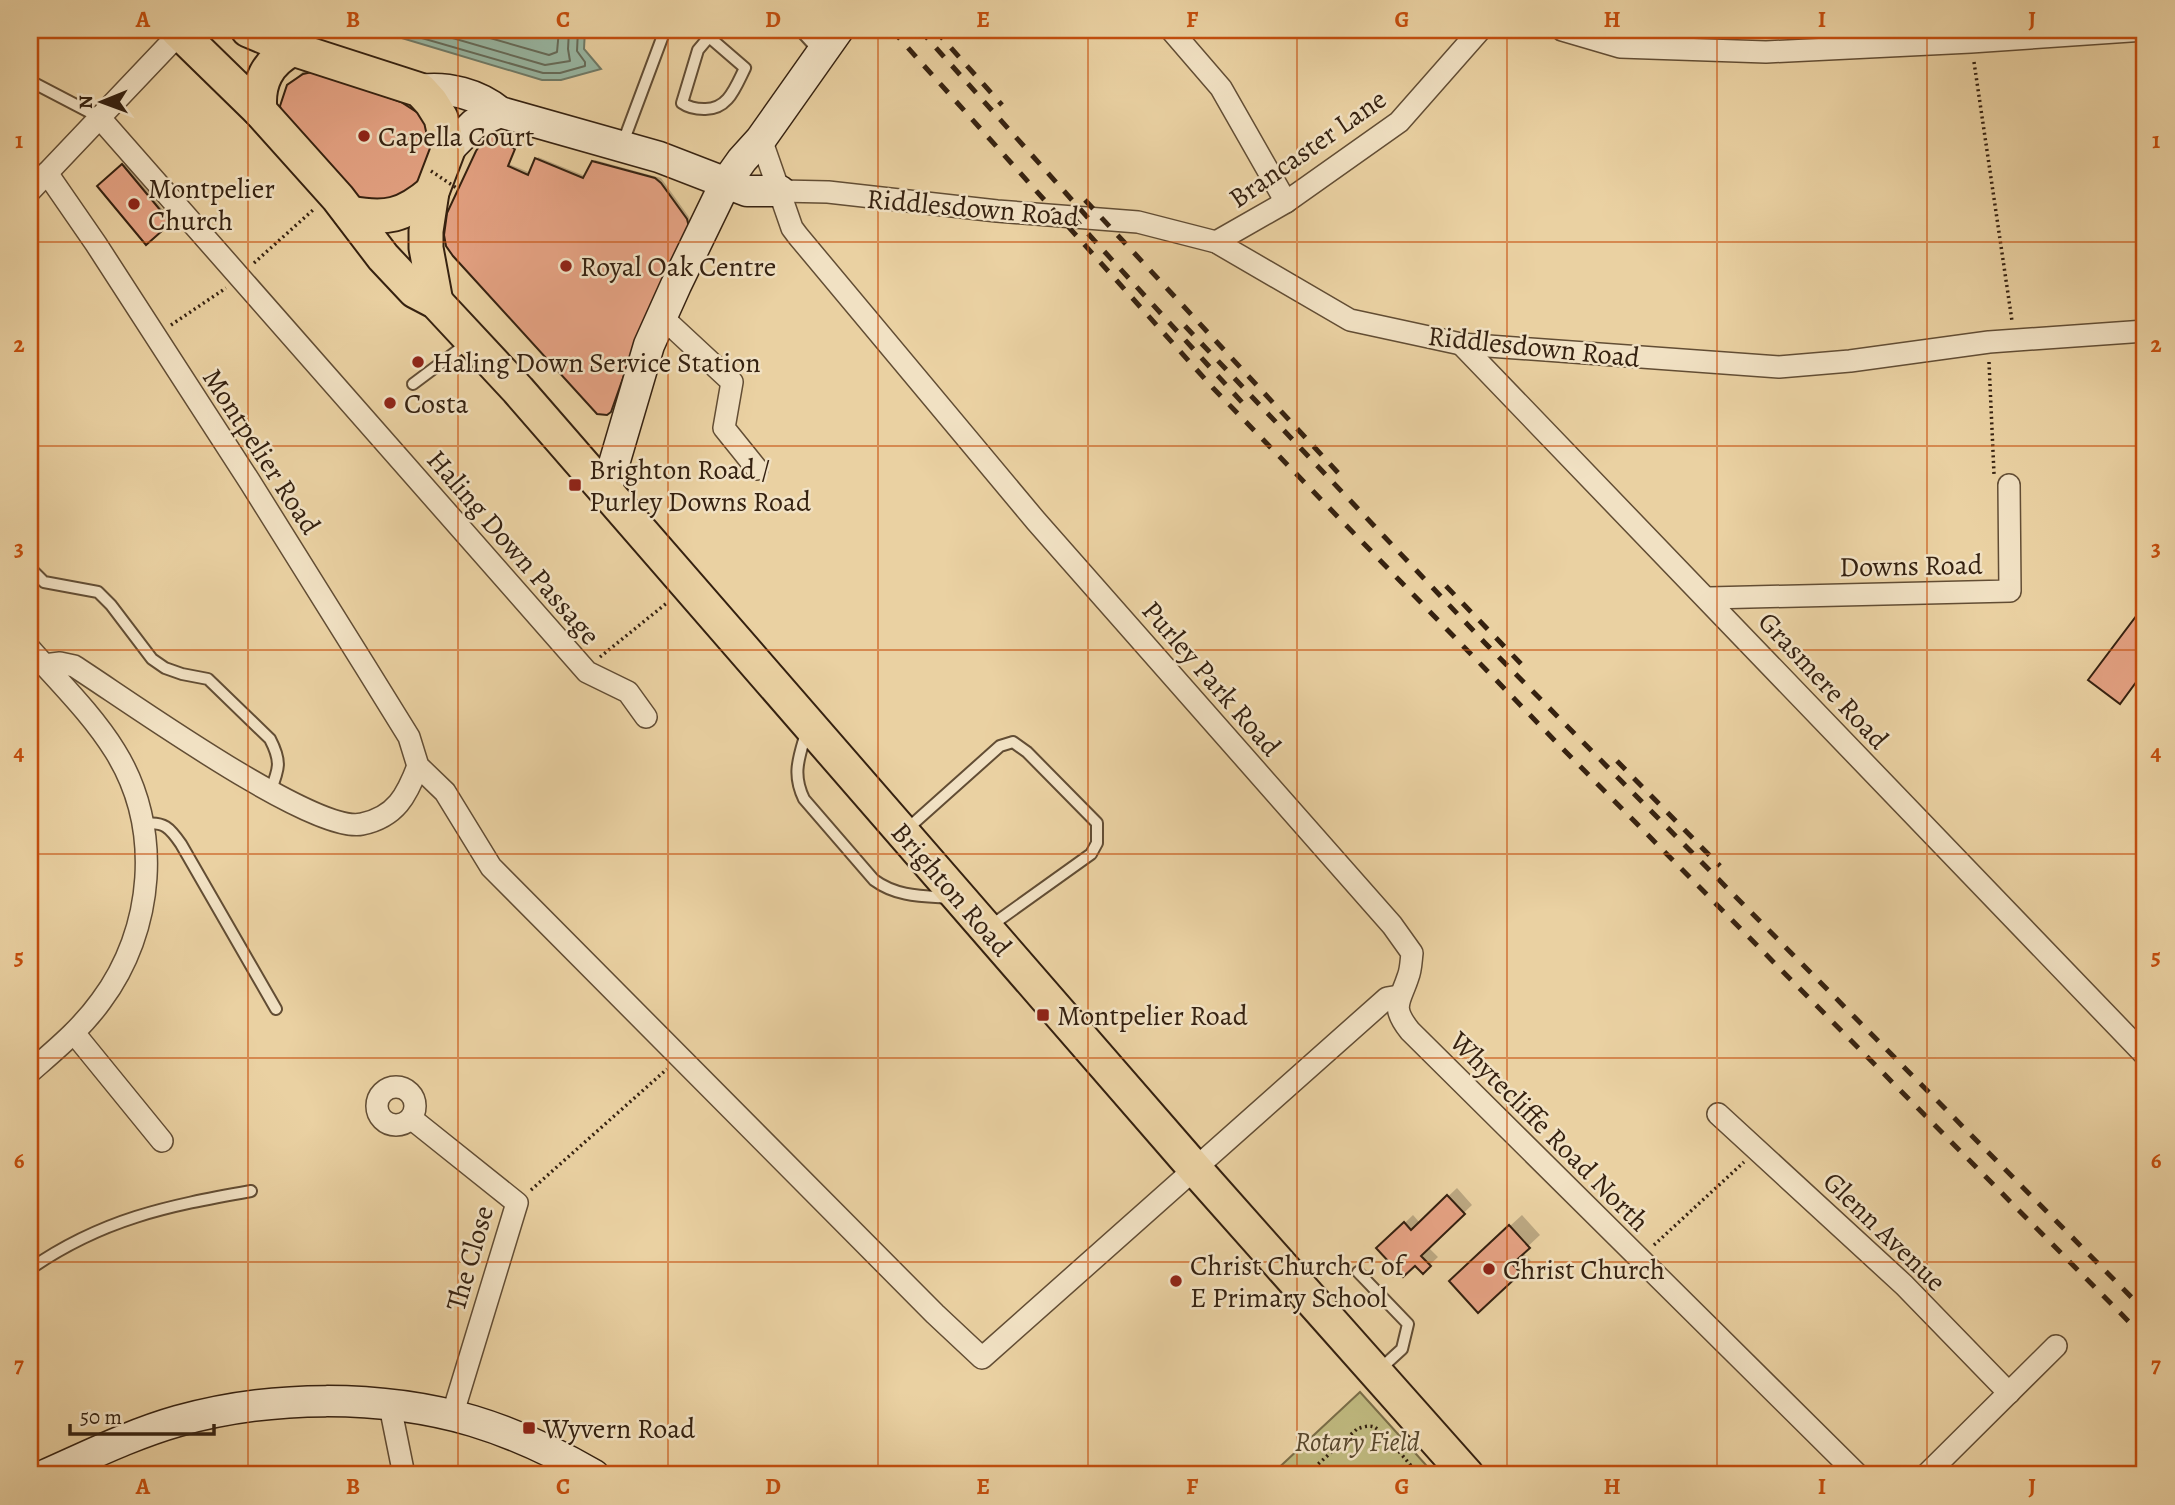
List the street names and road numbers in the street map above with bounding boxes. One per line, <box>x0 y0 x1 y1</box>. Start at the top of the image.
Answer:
street label: Brancaster Lane <box>1221 80 1394 217</box>
street label: Riddlesdown Road <box>865 180 1082 236</box>
street label: Riddlesdown Road <box>1426 317 1643 377</box>
street label: Montpelier Road <box>193 361 330 543</box>
street label: Haling Down Passage <box>418 442 609 653</box>
street label: Downs Road <box>1839 546 1984 586</box>
street label: Purley Park Road <box>1133 593 1290 765</box>
street label: Grasmere Road <box>1750 604 1898 759</box>
street label: Brighton Road <box>882 814 1021 966</box>
street label: Whytecliffe Road North <box>1440 1023 1658 1240</box>
street label: Glenn Avenue <box>1814 1163 1954 1300</box>
street label: The Close <box>437 1201 503 1315</box>

